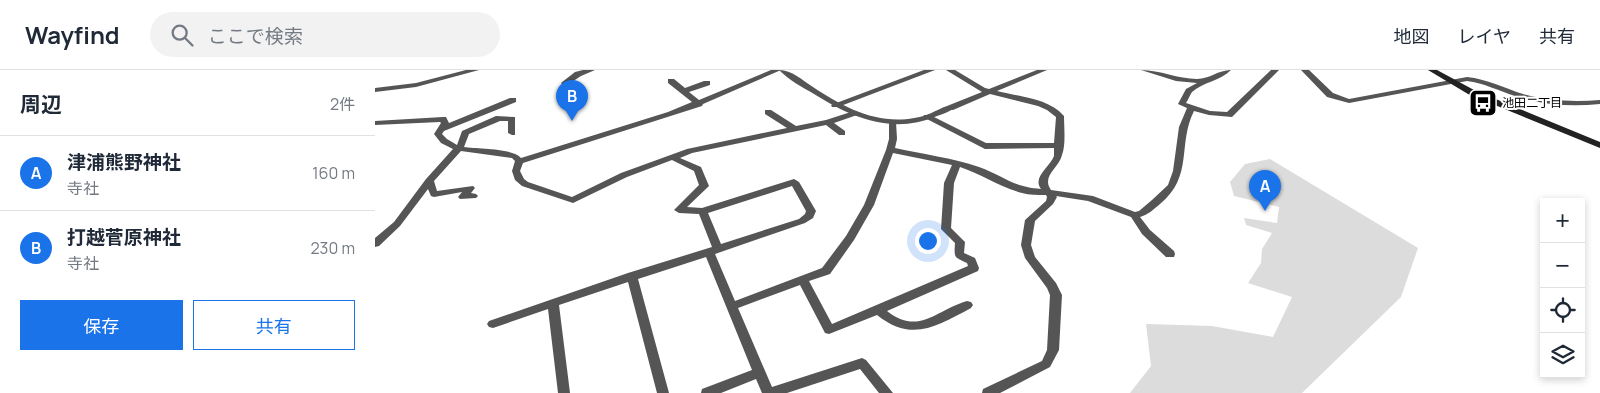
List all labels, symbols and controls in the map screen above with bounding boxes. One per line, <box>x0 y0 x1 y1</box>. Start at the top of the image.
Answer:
search box <box>150 12 500 57</box>
text: Wayfind <box>25 18 120 51</box>
icon: search <box>168 21 196 49</box>
text: ここで検索 <box>208 23 303 49</box>
text: 地図 <box>1394 24 1430 48</box>
text: レイヤ <box>1458 24 1511 48</box>
text: 共有 <box>1539 24 1575 48</box>
pin: B <box>556 80 588 121</box>
bus stop icon: 池田二丁目 <box>1468 88 1498 118</box>
text: 周辺 <box>20 90 62 118</box>
text: 2件 <box>330 93 355 115</box>
place label: 池田二丁目 <box>1502 94 1562 111</box>
text: 津浦熊野神社 <box>67 149 181 175</box>
text: A <box>31 162 41 184</box>
text: 160 m <box>312 162 355 184</box>
pin: A <box>1249 170 1281 211</box>
text: 寺社 <box>67 177 99 199</box>
map controls <box>1540 198 1585 378</box>
button: + <box>1540 198 1585 243</box>
text: 打越菅原神社 <box>67 224 181 250</box>
your location <box>915 228 941 254</box>
text: B <box>31 237 41 259</box>
text: 230 m <box>311 237 355 259</box>
button: − <box>1540 243 1585 288</box>
text: 寺社 <box>67 252 99 274</box>
button: locate <box>1540 288 1585 333</box>
button: 保存 <box>20 300 183 350</box>
button: 共有 <box>193 300 355 350</box>
button: layers <box>1540 333 1585 378</box>

